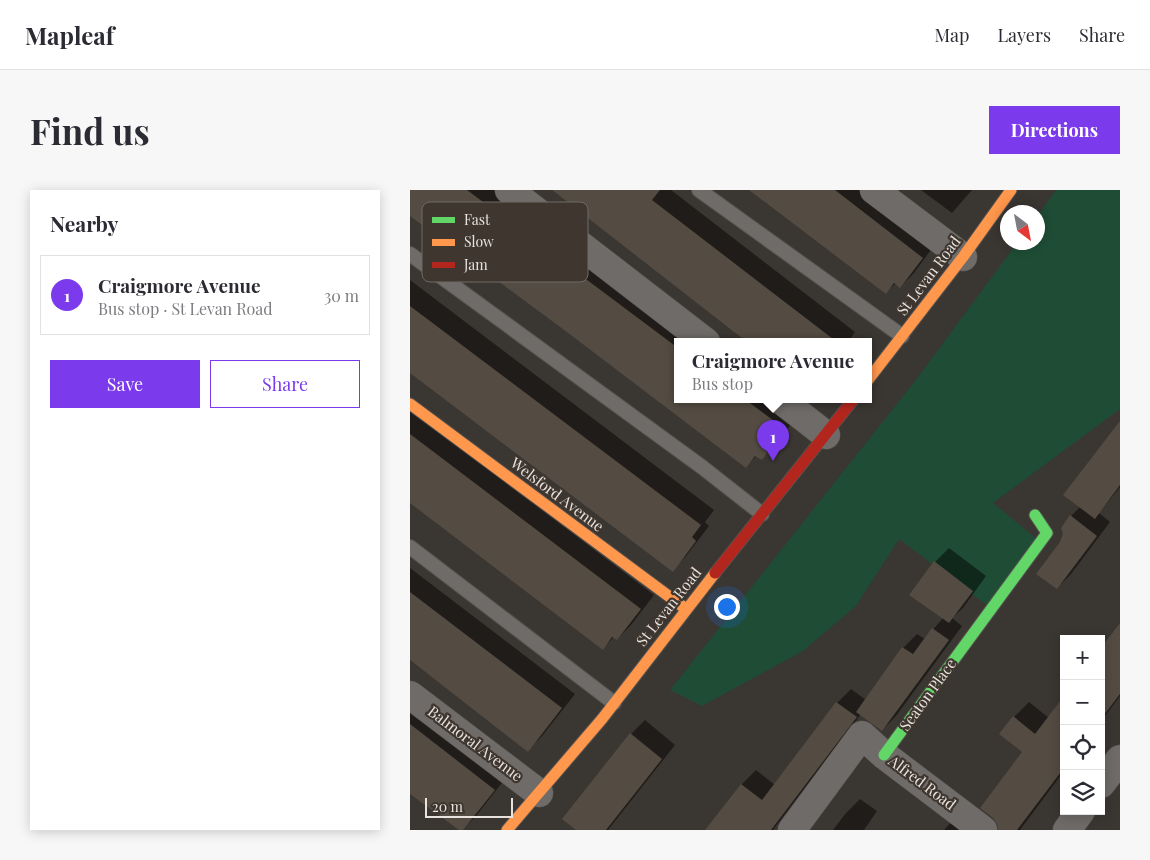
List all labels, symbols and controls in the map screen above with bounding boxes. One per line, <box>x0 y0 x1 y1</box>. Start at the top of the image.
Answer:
text: Mapleaf <box>25 19 114 51</box>
text: Map <box>934 23 969 47</box>
text: Layers <box>997 23 1051 47</box>
text: Share <box>1079 23 1125 47</box>
button: Directions <box>989 106 1120 154</box>
text: Find us <box>30 107 150 154</box>
legend <box>422 202 588 282</box>
north arrow <box>1000 205 1045 250</box>
text: Nearby <box>50 209 119 237</box>
text: Fast <box>464 210 491 229</box>
street label: St Levan Road <box>892 231 965 319</box>
text: Slow <box>464 232 494 251</box>
text: Jam <box>463 255 488 274</box>
text: Craigmore Avenue <box>98 272 261 298</box>
text: 1 <box>64 285 70 306</box>
text: 30 m <box>324 285 359 306</box>
text: Bus stop · St Levan Road <box>98 298 273 319</box>
popup <box>674 338 872 403</box>
text: Craigmore Avenue <box>692 347 854 373</box>
button: Save <box>50 360 200 408</box>
button: Share <box>210 360 360 408</box>
text: Bus stop <box>692 373 753 394</box>
pin: 1 <box>757 420 789 461</box>
street label: Welsford Avenue <box>506 452 608 536</box>
street label: St Levan Road <box>631 563 705 650</box>
your location <box>714 594 740 620</box>
map controls <box>1060 635 1105 815</box>
button: + <box>1060 635 1105 680</box>
street label: Seaton Place <box>894 654 960 735</box>
button: − <box>1060 680 1105 725</box>
street label: Balmoral Avenue <box>424 701 527 785</box>
button: locate <box>1060 725 1105 770</box>
street label: Alfred Road <box>884 750 960 814</box>
button: layers <box>1060 770 1105 815</box>
scale bar <box>425 795 512 818</box>
text: 20 m <box>432 797 463 816</box>

